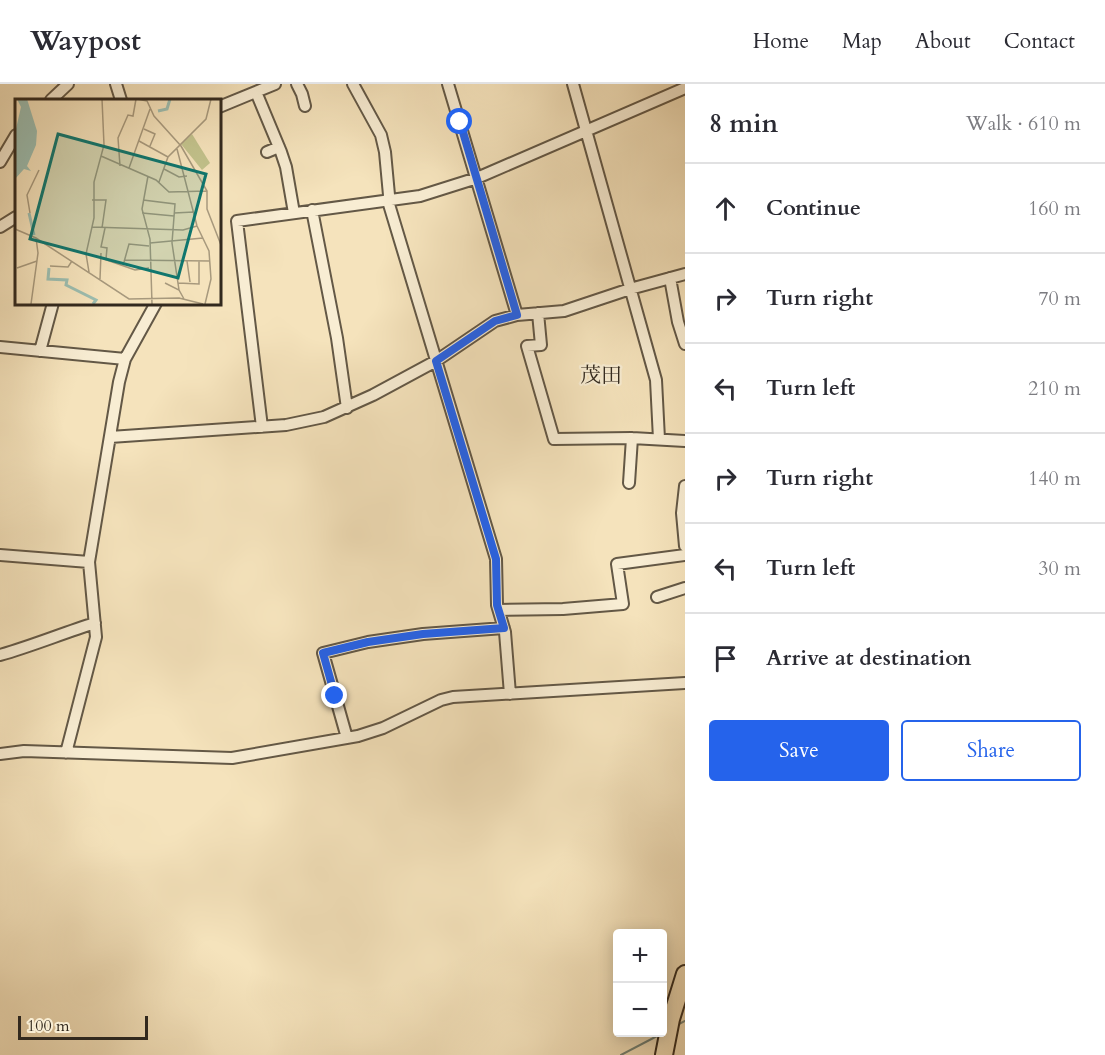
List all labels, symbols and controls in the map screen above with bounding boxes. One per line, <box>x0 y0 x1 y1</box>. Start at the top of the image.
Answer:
text: Waypost <box>30 22 141 60</box>
text: Home <box>753 27 809 56</box>
text: Map <box>842 27 882 56</box>
text: About <box>915 27 971 56</box>
text: Contact <box>1004 27 1075 56</box>
inset map <box>15 99 220 304</box>
text: 8 min <box>709 106 778 141</box>
route start <box>446 108 472 134</box>
text: Walk · 610 m <box>966 110 1081 137</box>
icon: ahead <box>709 192 742 225</box>
text: Continue <box>766 193 861 223</box>
text: 160 m <box>1028 195 1081 222</box>
icon: right <box>709 282 742 315</box>
text: Turn right <box>766 283 873 313</box>
text: 70 m <box>1038 285 1081 312</box>
district label: 茂田 <box>580 361 622 390</box>
icon: left <box>709 372 742 405</box>
text: Turn left <box>766 373 855 403</box>
text: 210 m <box>1028 375 1081 402</box>
icon: right <box>709 462 742 495</box>
text: Turn right <box>766 463 873 493</box>
text: 140 m <box>1028 465 1081 492</box>
icon: left <box>709 552 742 585</box>
text: Turn left <box>766 553 855 583</box>
text: 30 m <box>1038 555 1081 582</box>
icon: arrive <box>709 642 742 675</box>
text: Arrive at destination <box>766 643 971 673</box>
route end <box>321 682 347 708</box>
button: Save <box>709 720 889 781</box>
button: Share <box>901 720 1081 781</box>
map controls <box>613 929 667 1037</box>
button: + <box>613 929 667 983</box>
button: − <box>613 983 667 1037</box>
scale bar <box>18 1013 148 1040</box>
text: 100 m <box>27 1015 69 1037</box>

